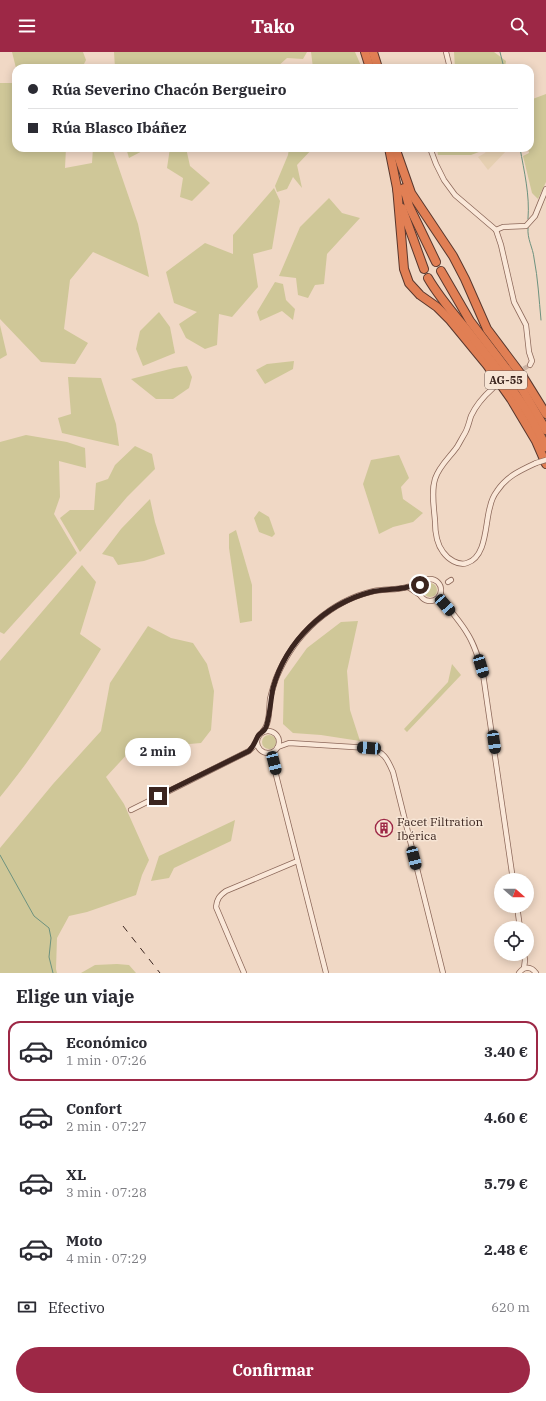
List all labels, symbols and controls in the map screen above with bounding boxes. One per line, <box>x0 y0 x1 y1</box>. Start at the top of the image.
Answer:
icon: menu <box>16 15 38 37</box>
text: Tako <box>251 15 295 38</box>
icon: search <box>508 15 530 37</box>
text: Rúa Severino Chacón Bergueiro <box>52 80 287 99</box>
text: Rúa Blasco Ibáñez <box>52 118 186 137</box>
road number: AG-55 <box>485 371 527 389</box>
route start <box>411 576 429 594</box>
car <box>433 592 457 618</box>
car <box>472 653 490 679</box>
car <box>486 729 502 755</box>
callout: 2 min <box>125 738 191 766</box>
car <box>357 741 381 755</box>
text: 2 min <box>140 743 176 760</box>
car <box>265 750 283 776</box>
route end <box>149 787 167 805</box>
place label: Facet Filtration Ibérica <box>397 814 483 843</box>
building icon: Facet Filtration Ibérica <box>374 818 394 838</box>
car <box>405 845 423 871</box>
north arrow <box>494 873 534 913</box>
map controls <box>494 873 534 961</box>
button: locate <box>494 921 534 961</box>
text: Elige un viaje <box>16 985 134 1008</box>
icon: car <box>18 1033 54 1069</box>
text: Económico <box>66 1033 147 1052</box>
text: 3.40 € <box>484 1042 528 1061</box>
text: 1 min · 07:26 <box>66 1052 147 1069</box>
icon: car <box>18 1099 54 1135</box>
text: Confort <box>66 1099 122 1118</box>
text: 4.60 € <box>484 1108 528 1127</box>
text: 2 min · 07:27 <box>66 1118 147 1135</box>
icon: car <box>18 1165 54 1201</box>
text: XL <box>66 1165 86 1184</box>
text: 5.79 € <box>484 1174 528 1193</box>
text: 3 min · 07:28 <box>66 1184 147 1201</box>
icon: car <box>18 1231 54 1267</box>
text: Moto <box>66 1231 103 1250</box>
text: 2.48 € <box>484 1240 528 1259</box>
text: 4 min · 07:29 <box>66 1250 147 1267</box>
icon: cash <box>16 1296 38 1318</box>
text: Efectivo <box>48 1298 105 1317</box>
text: 620 m <box>491 1299 530 1316</box>
button: Confirmar <box>16 1347 530 1393</box>

